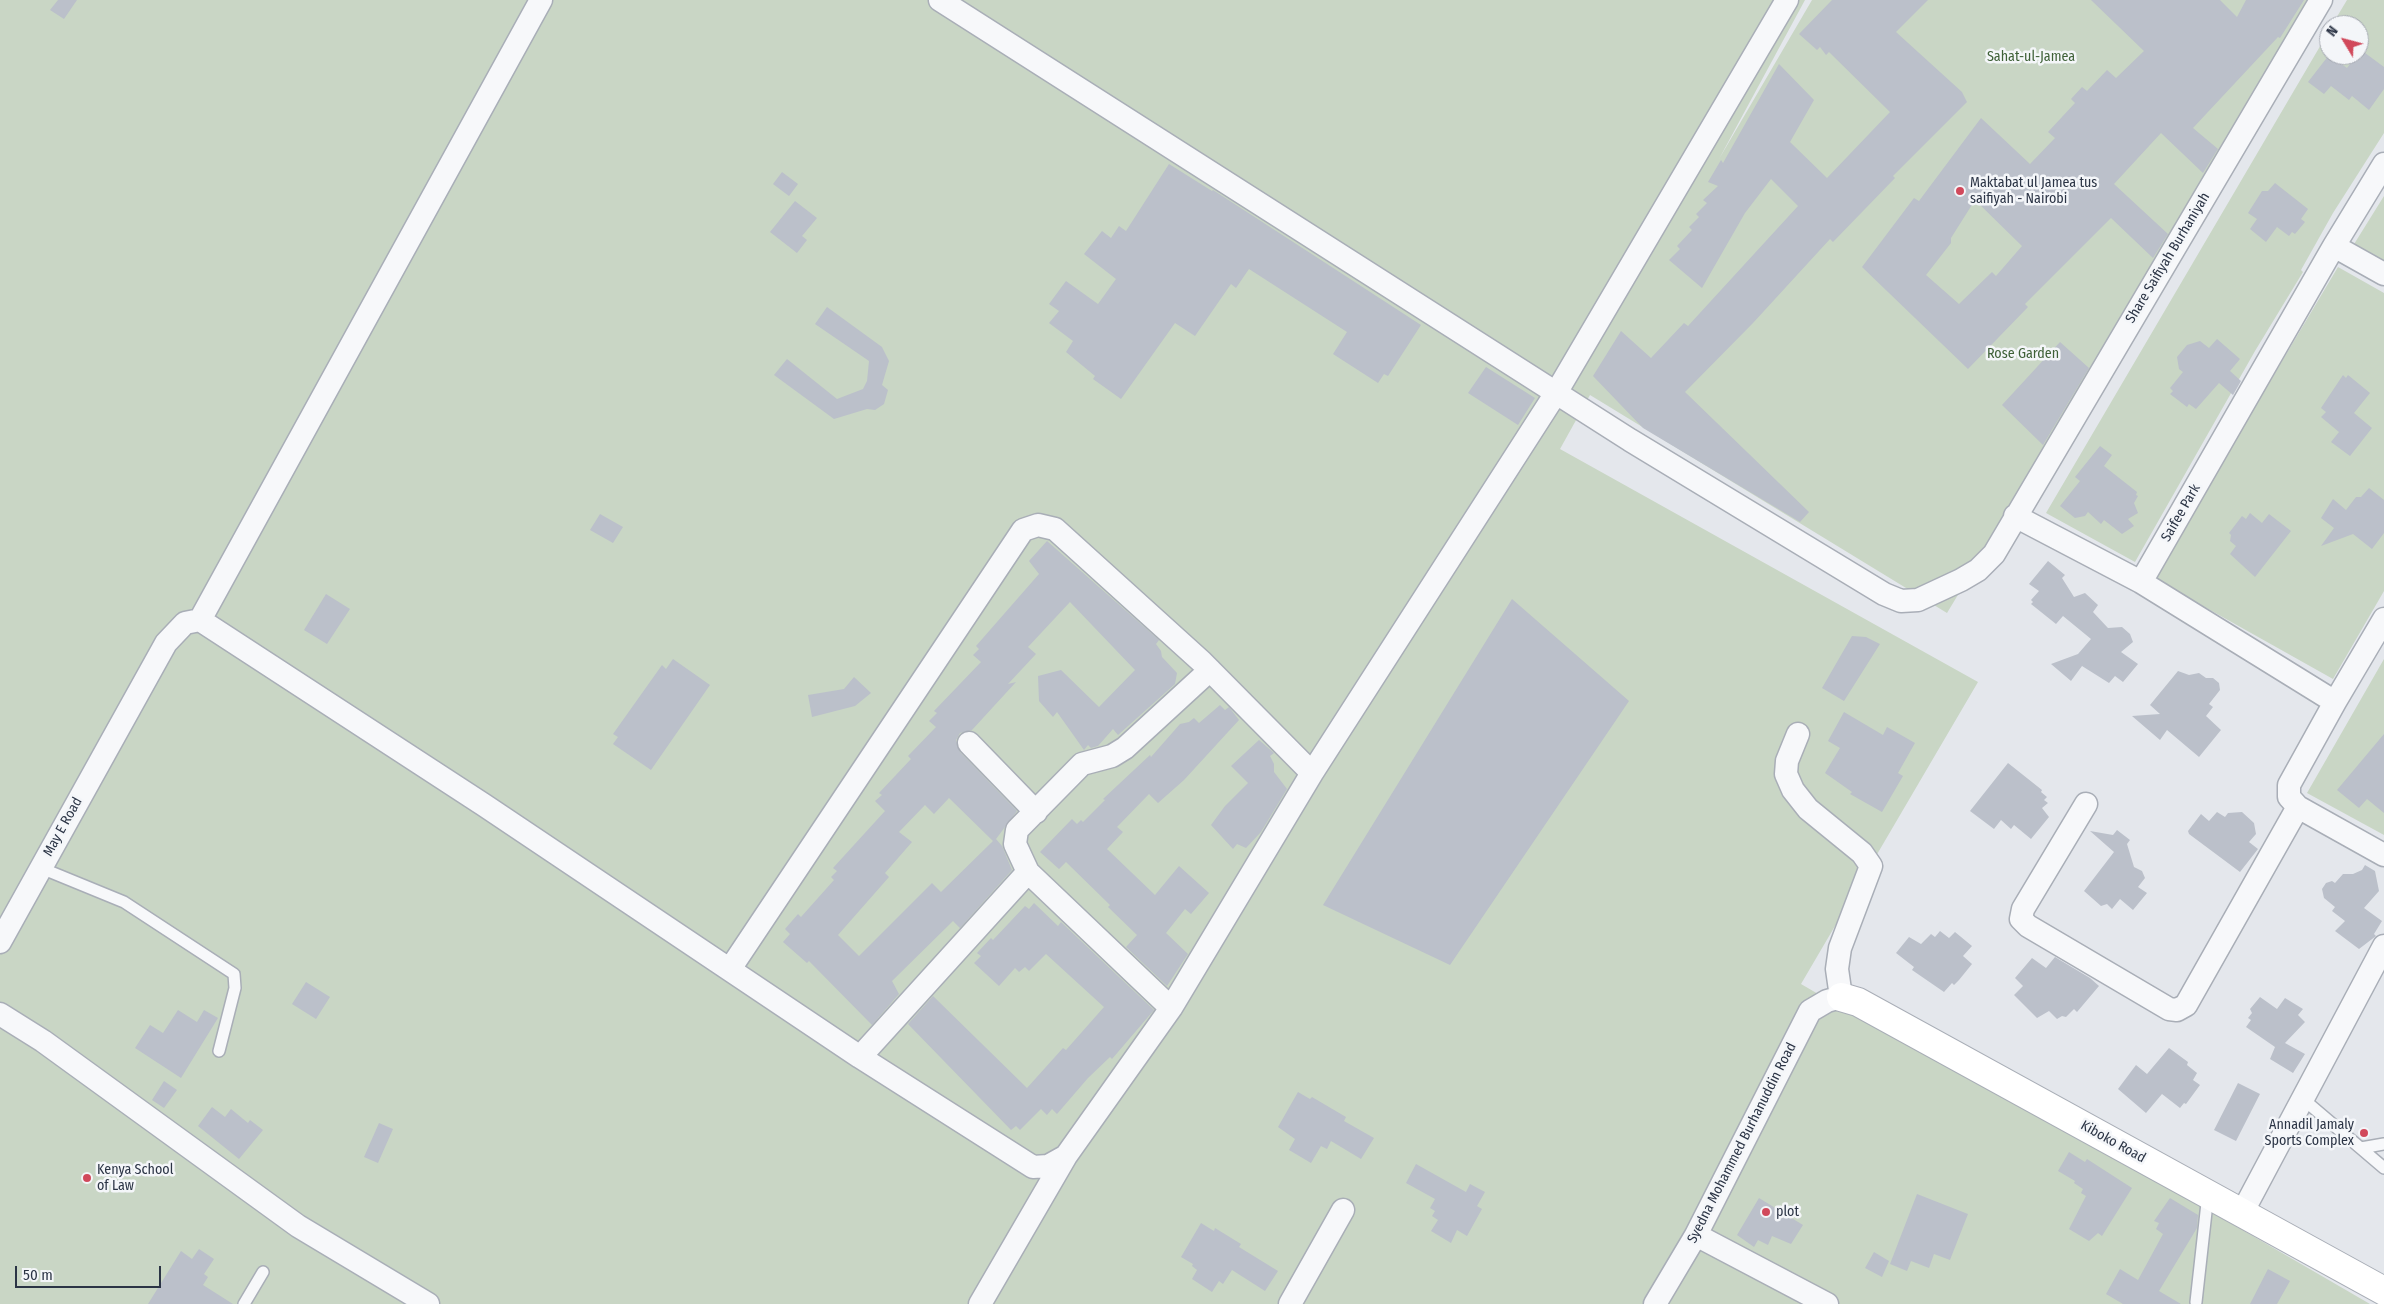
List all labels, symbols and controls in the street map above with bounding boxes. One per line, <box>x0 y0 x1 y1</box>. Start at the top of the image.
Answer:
north arrow <box>2319 15 2369 65</box>
text: N <box>2323 23 2342 40</box>
park label: Sahat-ul-Jamea <box>1987 49 2075 65</box>
place label: Maktabat ul Jamea tus saifiyah - Nairobi <box>1970 175 2097 208</box>
marker: Maktabat ul Jamea tus saifiyah - Nairobi <box>1954 185 1966 197</box>
street label: Share Saifiyah Burhaniyah <box>2122 190 2214 326</box>
park label: Rose Garden <box>1987 346 2059 362</box>
street label: Saifee Park <box>2158 481 2204 545</box>
street label: May E Road <box>40 794 86 860</box>
street label: Syedna Mohammed Burhanuddin Road <box>1684 1040 1800 1246</box>
street label: Kiboko Road <box>2078 1117 2148 1167</box>
place label: Annadil Jamaly Sports Complex <box>2265 1117 2354 1150</box>
marker: Annadil Jamaly Sports Complex <box>2358 1127 2370 1139</box>
place label: Kenya School of Law <box>97 1162 173 1194</box>
marker: Kenya School of Law <box>81 1172 93 1184</box>
place label: plot <box>1776 1204 1799 1220</box>
marker: plot <box>1760 1206 1772 1218</box>
scale bar <box>18 1256 164 1288</box>
text: 50 m <box>23 1266 53 1284</box>

